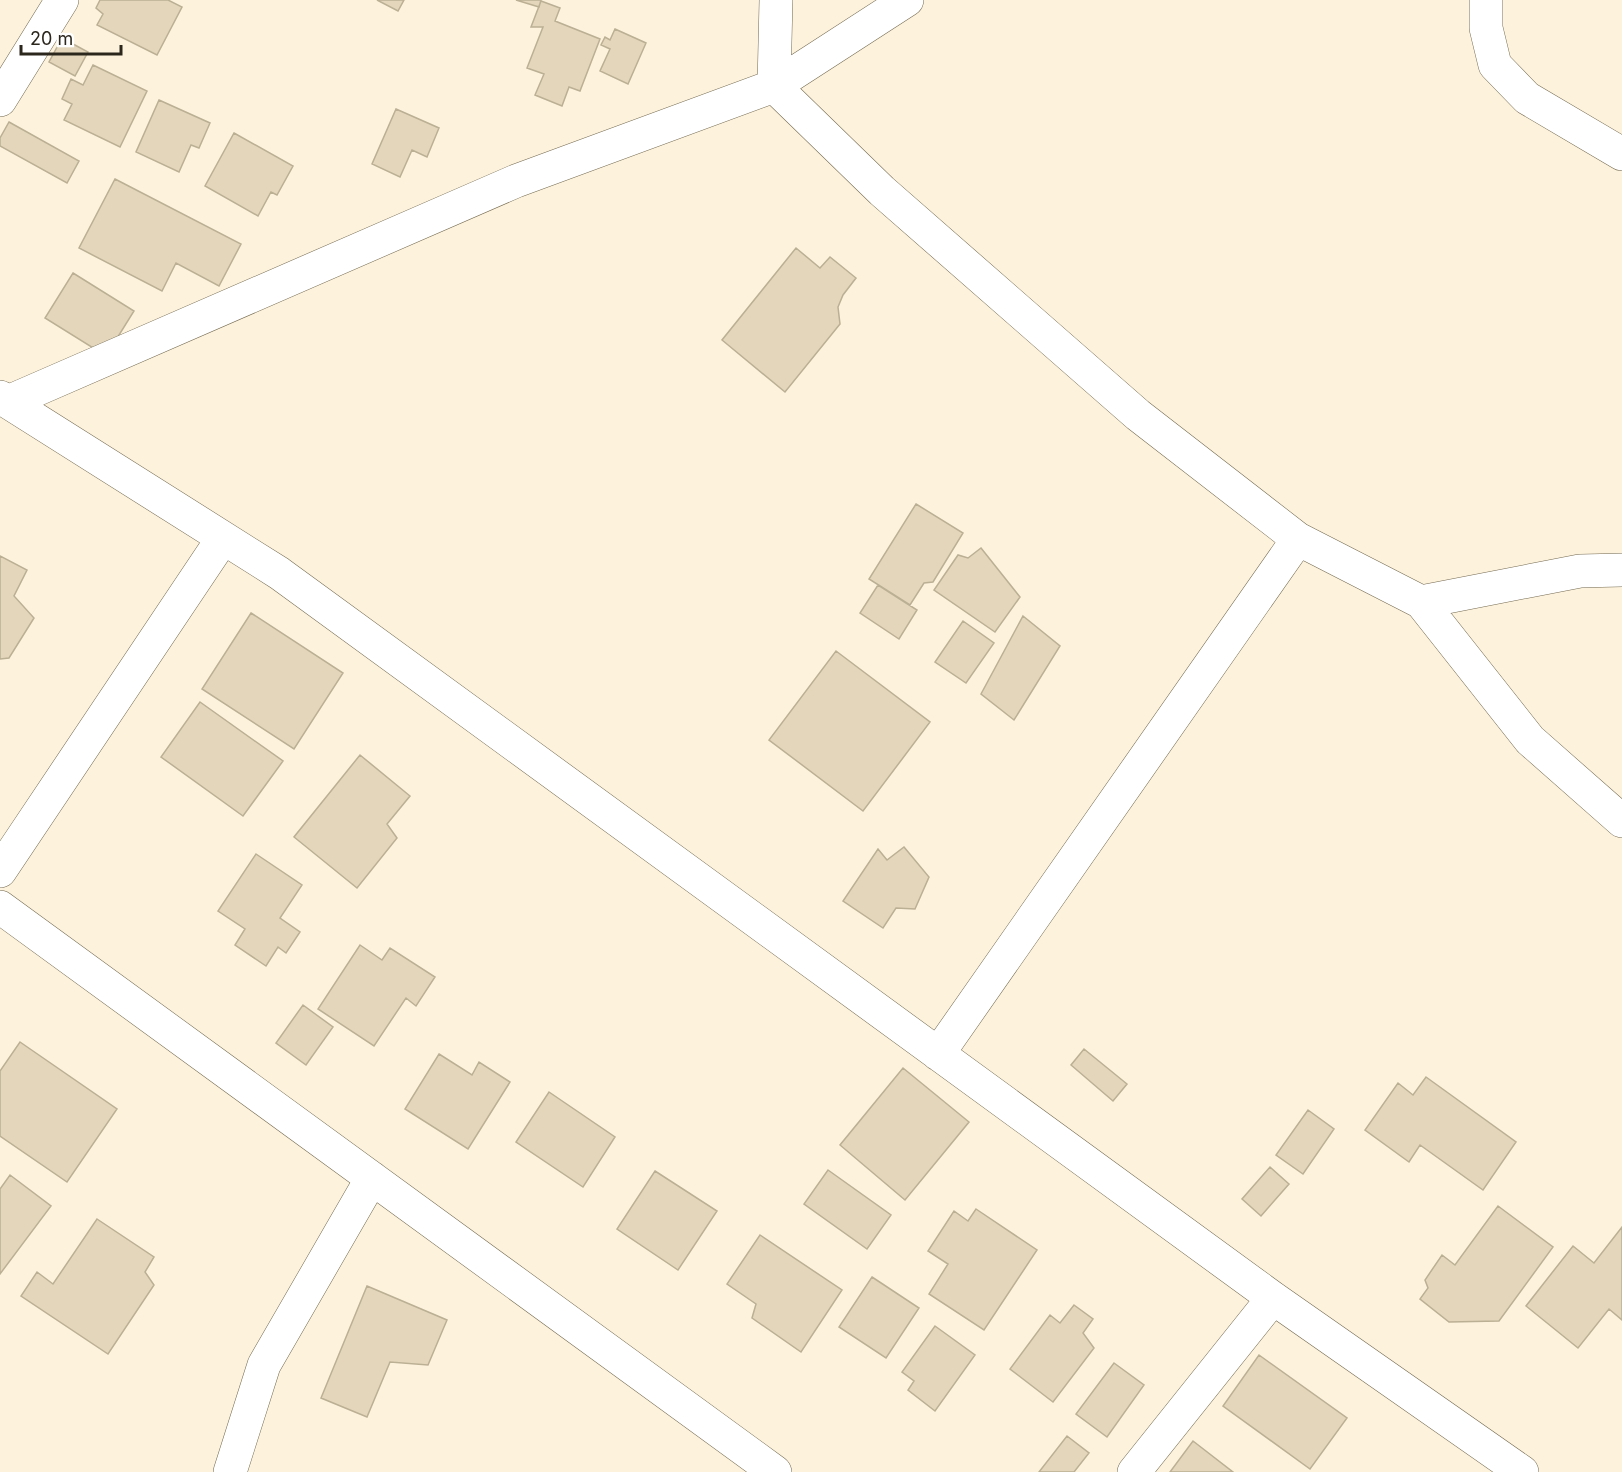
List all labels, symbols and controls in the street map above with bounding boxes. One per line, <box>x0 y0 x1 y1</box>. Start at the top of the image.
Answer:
scale bar <box>21 18 122 56</box>
text: 20 m <box>30 28 73 49</box>

